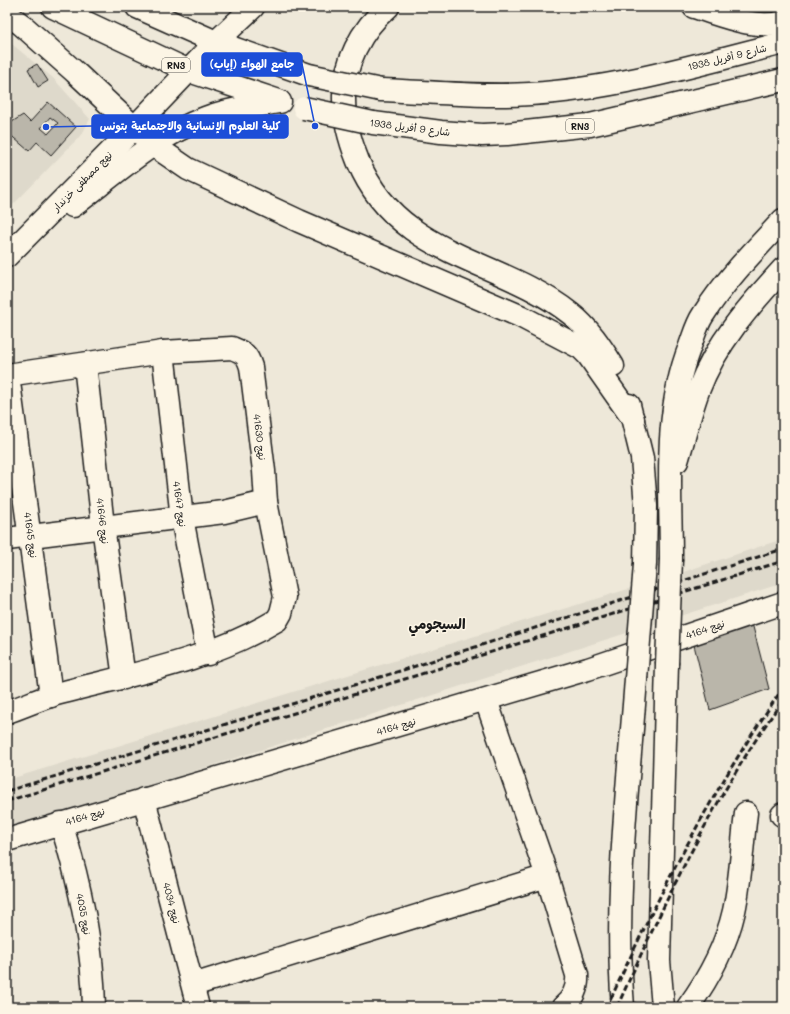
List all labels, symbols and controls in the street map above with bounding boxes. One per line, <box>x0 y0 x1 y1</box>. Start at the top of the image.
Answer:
street label: شارع 9 أفريل 1938 <box>686 40 768 75</box>
callout: جامع الهواء (إياب) <box>202 53 302 76</box>
text: جامع الهواء (إياب) <box>210 56 294 72</box>
road number: RN3 <box>162 58 190 72</box>
callout: كلية العلوم الإنسانية والاجتماعية بتونس <box>92 115 288 138</box>
street label: شارع 9 أفريل 1938 <box>369 115 451 140</box>
text: كلية العلوم الإنسانية والاجتماعية بتونس <box>100 118 280 135</box>
road number: RN3 <box>566 119 594 133</box>
street label: نهج مصطفى خزندار <box>48 148 116 215</box>
street label: نهج 41630 <box>249 413 270 461</box>
street label: نهج 41647 <box>169 480 190 528</box>
street label: نهج 41646 <box>92 497 113 545</box>
street label: نهج 41645 <box>20 511 41 559</box>
district label: السيجومي <box>408 614 466 637</box>
street label: نهج 4164 <box>684 616 727 643</box>
street label: نهج 4164 <box>375 714 418 739</box>
street label: نهج 4164 <box>64 804 107 829</box>
street label: نهج 4034 <box>159 881 184 925</box>
street label: نهج 4035 <box>72 892 95 936</box>

